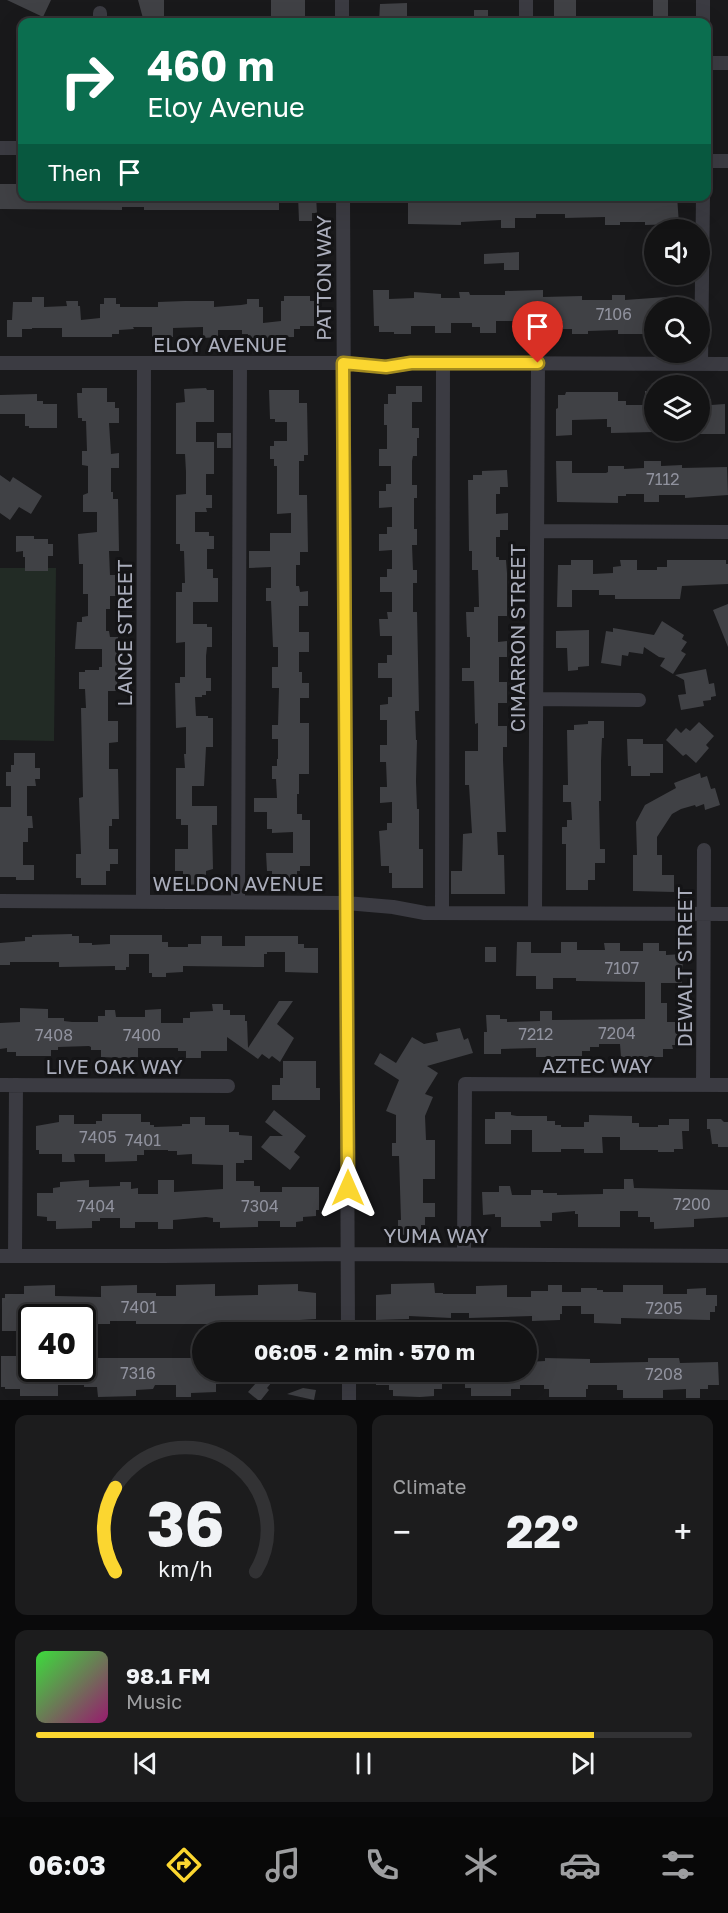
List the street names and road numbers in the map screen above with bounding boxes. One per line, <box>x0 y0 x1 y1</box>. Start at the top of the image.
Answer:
street label: PATTON WAY <box>311 215 335 341</box>
street label: ELOY AVENUE <box>153 332 287 356</box>
street label: CIMARRON STREET <box>505 544 529 732</box>
street label: LANCE STREET <box>112 560 136 707</box>
street label: WELDON AVENUE <box>153 871 324 895</box>
street label: DEWALT STREET <box>672 887 696 1047</box>
street label: AZTEC WAY <box>542 1053 653 1077</box>
street label: LIVE OAK WAY <box>45 1054 183 1078</box>
street label: YUMA WAY <box>383 1223 489 1247</box>

